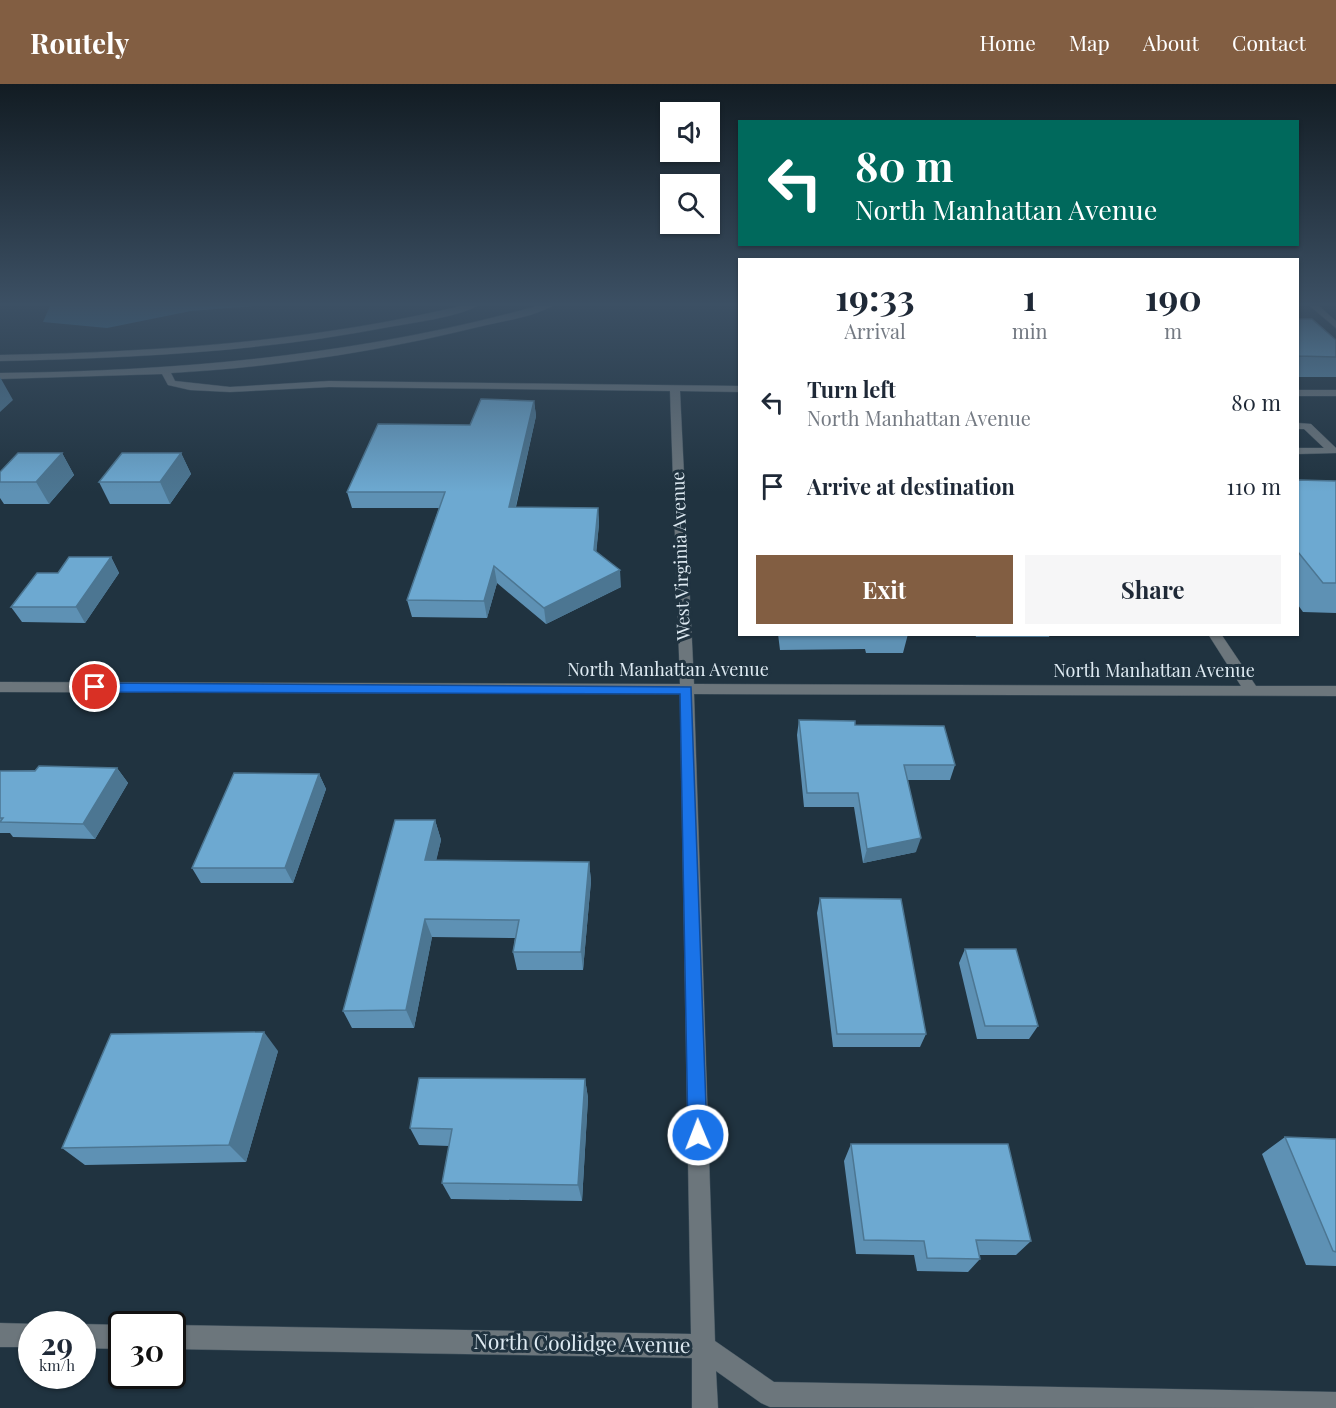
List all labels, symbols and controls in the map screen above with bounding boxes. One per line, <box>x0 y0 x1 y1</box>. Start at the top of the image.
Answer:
text: Routely <box>30 24 129 61</box>
text: Home <box>980 28 1036 56</box>
text: Map <box>1069 28 1110 56</box>
text: About <box>1143 28 1199 56</box>
text: Contact <box>1232 28 1306 56</box>
map controls <box>660 102 720 234</box>
button: sound <box>660 102 720 162</box>
text: 80 m <box>855 137 953 193</box>
icon: left <box>756 144 834 222</box>
button: search <box>660 174 720 234</box>
text: North Manhattan Avenue <box>855 191 1157 227</box>
text: 19:33 <box>835 272 915 320</box>
text: 1 <box>1023 272 1037 320</box>
text: 190 <box>1145 272 1202 320</box>
text: Arrival <box>844 317 906 344</box>
text: min <box>1012 317 1047 344</box>
text: m <box>1164 317 1182 344</box>
text: Turn left <box>807 374 896 404</box>
icon: left <box>756 386 789 419</box>
text: 80 m <box>1231 387 1281 417</box>
text: North Manhattan Avenue <box>807 404 1031 431</box>
icon: arrive <box>756 470 789 503</box>
street label: West Virginia Avenue <box>665 471 695 642</box>
text: Arrive at destination <box>807 471 1015 501</box>
text: 110 m <box>1227 471 1281 501</box>
button: Exit <box>756 555 1013 624</box>
button: Share <box>1025 555 1281 624</box>
street label: North Manhattan Avenue <box>567 657 769 681</box>
street label: North Manhattan Avenue <box>1053 658 1255 682</box>
pin <box>69 661 120 712</box>
icon: arrive <box>78 670 111 703</box>
position arrow <box>666 1103 730 1167</box>
speed limit sign: 30 <box>108 1311 186 1389</box>
text: 29 <box>41 1323 73 1363</box>
street label: North Coolidge Avenue <box>473 1326 691 1358</box>
text: km/h <box>39 1355 75 1375</box>

